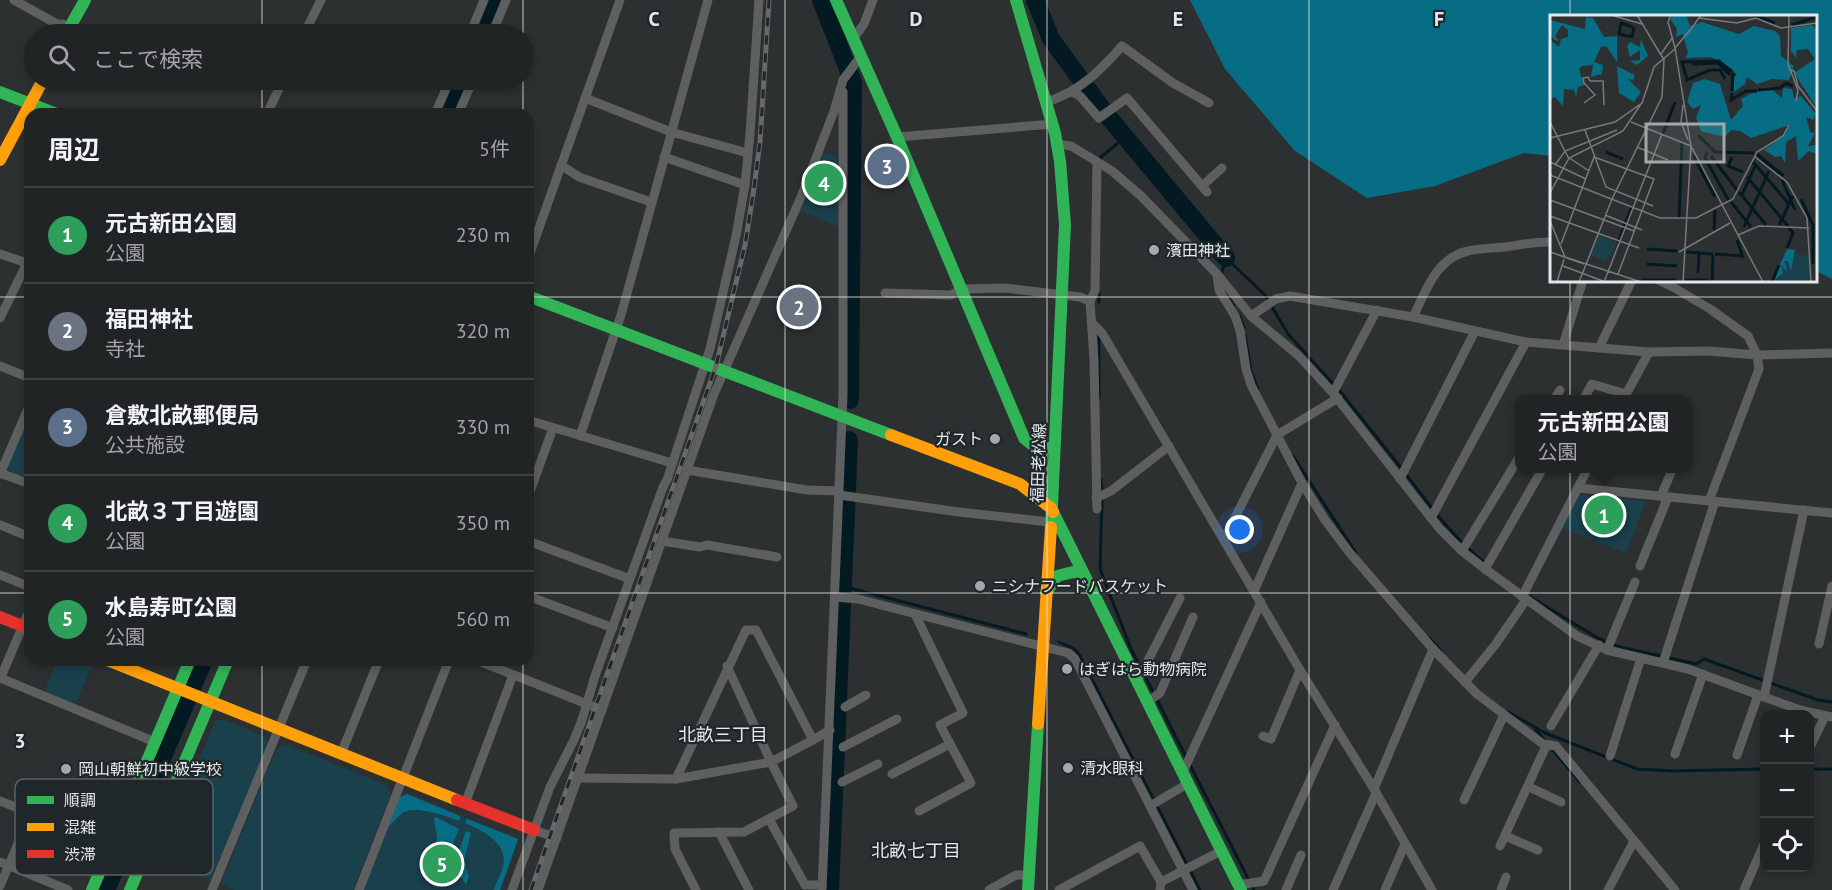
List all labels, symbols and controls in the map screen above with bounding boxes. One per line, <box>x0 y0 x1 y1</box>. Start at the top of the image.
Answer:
text: C <box>648 6 660 32</box>
text: D <box>910 6 923 32</box>
text: E <box>1173 6 1183 32</box>
text: F <box>1434 6 1444 32</box>
inset map <box>1550 15 1817 282</box>
search box <box>24 24 534 90</box>
icon: search <box>45 41 78 74</box>
text: ここで検索 <box>93 45 203 73</box>
text: 周辺 <box>48 133 100 166</box>
text: 5件 <box>479 136 510 162</box>
pin: 3 <box>868 144 906 188</box>
pin: 4 <box>804 160 844 206</box>
text: 元古新田公園 <box>105 209 237 237</box>
text: 1 <box>62 222 73 248</box>
text: 230 m <box>456 222 510 248</box>
text: 公園 <box>105 240 145 266</box>
place label: 濱田神社 <box>1166 240 1230 260</box>
marker: 濱田神社 <box>1147 243 1161 257</box>
pin: 2 <box>780 284 818 330</box>
text: 福田神社 <box>105 305 193 333</box>
text: 2 <box>62 318 73 344</box>
text: 320 m <box>456 318 510 344</box>
text: 寺社 <box>105 336 145 362</box>
popup <box>1515 395 1692 473</box>
text: 倉敷北畝郵便局 <box>105 401 259 429</box>
text: 元古新田公園 <box>1537 408 1670 436</box>
text: 3 <box>62 414 73 440</box>
text: 330 m <box>456 414 510 440</box>
street label: 福田老松線 <box>1027 423 1049 503</box>
place label: ガスト <box>935 429 983 449</box>
text: 公共施設 <box>105 432 185 458</box>
marker: ガスト <box>988 432 1002 446</box>
text: 公園 <box>1537 439 1577 465</box>
pin: 1 <box>1584 492 1624 538</box>
text: 北畝３丁目遊園 <box>105 497 259 525</box>
text: 4 <box>62 510 73 536</box>
text: 350 m <box>456 510 510 536</box>
your location <box>1225 515 1254 544</box>
text: 公園 <box>105 528 145 554</box>
place label: ニシナフードバスケット <box>992 576 1168 596</box>
marker: ニシナフードバスケット <box>973 579 987 593</box>
text: 水島寿町公園 <box>105 593 237 621</box>
text: 5 <box>62 606 73 632</box>
text: 560 m <box>456 606 510 632</box>
text: 公園 <box>105 624 145 650</box>
place label: はぎはら動物病院 <box>1079 659 1207 679</box>
marker: はぎはら動物病院 <box>1060 662 1074 676</box>
map controls <box>1760 710 1814 872</box>
button: + <box>1760 710 1814 764</box>
district label: 北畝三丁目 <box>678 723 768 746</box>
text: 3 <box>14 728 26 754</box>
place label: 清水眼科 <box>1080 758 1144 778</box>
place label: 岡山朝鮮初中級学校 <box>78 759 222 779</box>
marker: 清水眼科 <box>1061 761 1075 775</box>
marker: 岡山朝鮮初中級学校 <box>59 762 73 776</box>
button: − <box>1760 764 1814 818</box>
legend <box>15 779 213 875</box>
text: 順調 <box>64 790 96 810</box>
text: 混雑 <box>64 817 96 837</box>
button: locate <box>1760 818 1814 872</box>
district label: 北畝七丁目 <box>871 839 961 862</box>
pin: 5 <box>422 842 462 886</box>
text: 渋滞 <box>64 844 96 864</box>

